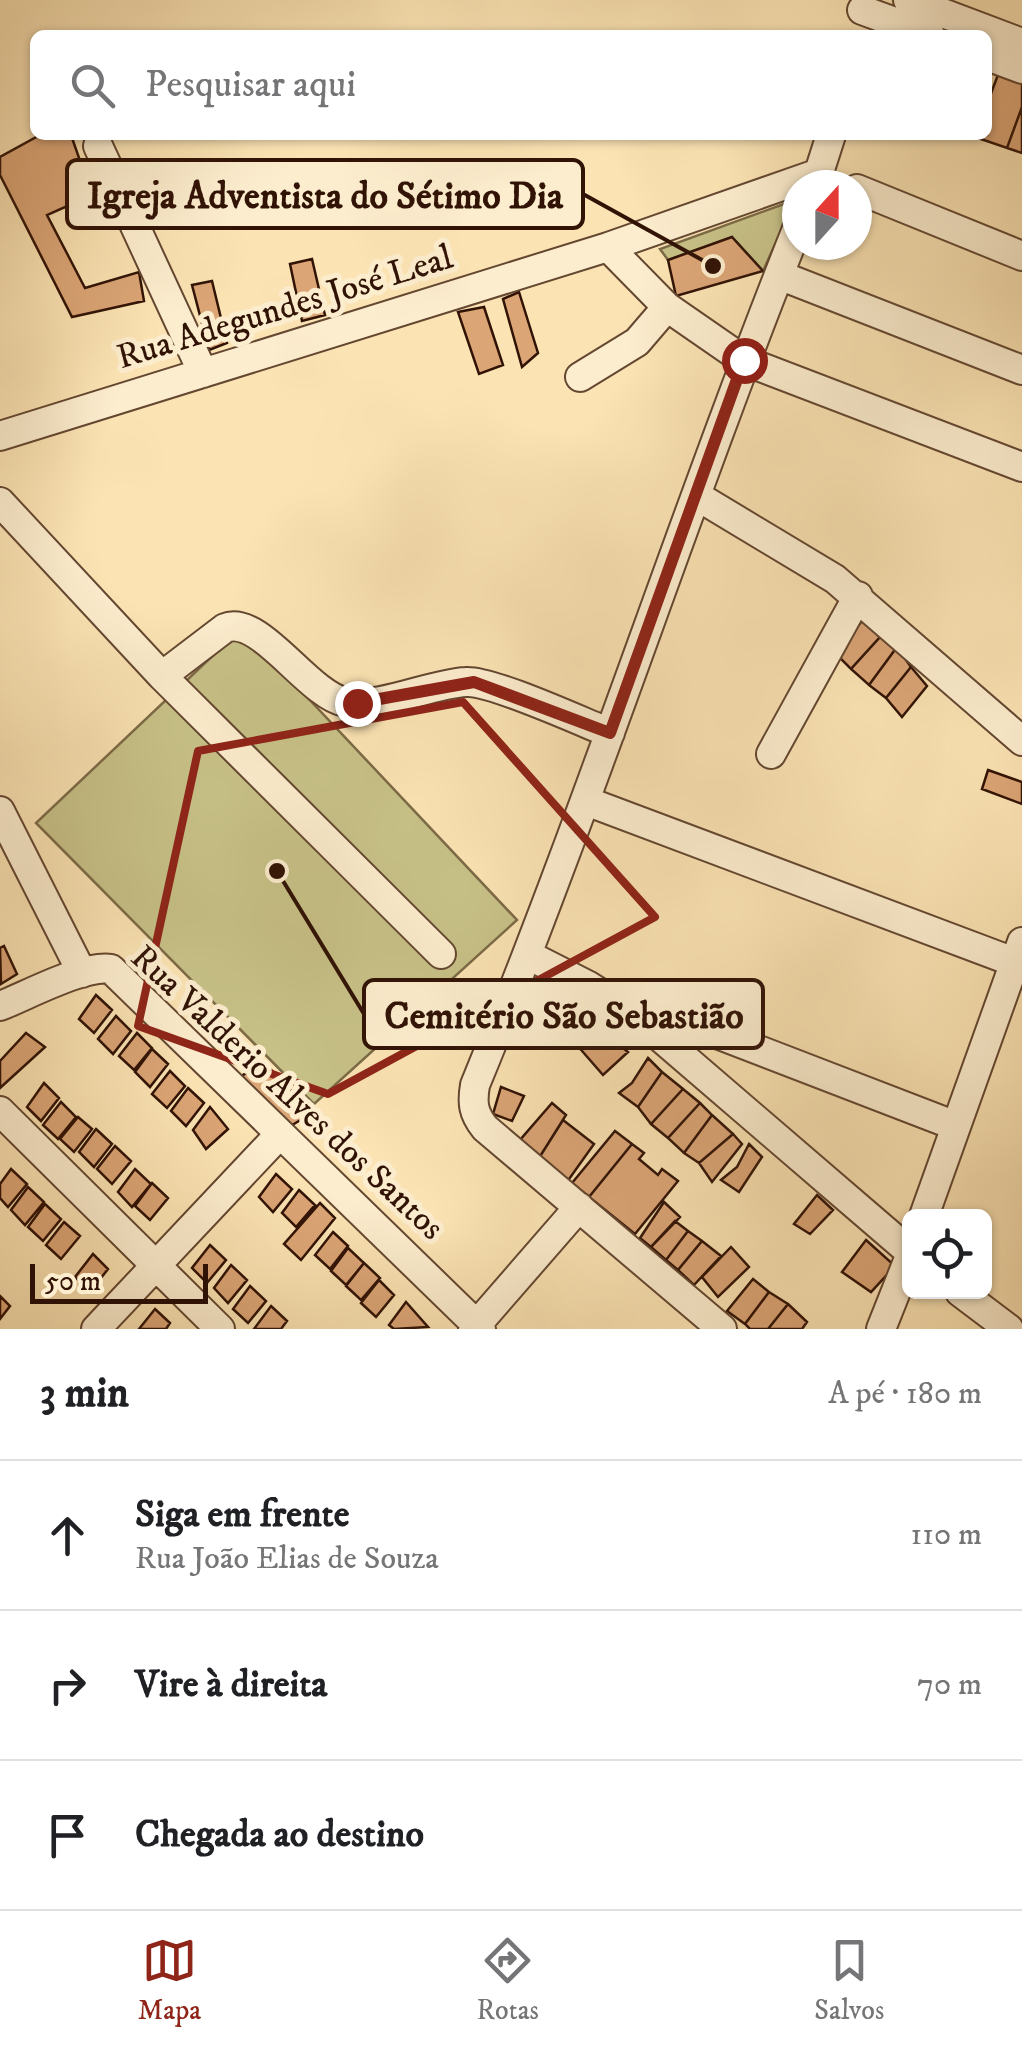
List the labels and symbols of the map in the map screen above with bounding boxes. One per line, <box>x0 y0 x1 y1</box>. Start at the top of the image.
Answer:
callout: Igreja Adventista do Sétimo Dia <box>67 160 583 228</box>
north arrow <box>782 170 872 260</box>
text: Igreja Adventista do Sétimo Dia <box>87 173 564 221</box>
street label: Rua Adegundes José Leal <box>112 236 459 380</box>
route start <box>722 338 768 384</box>
route end <box>335 681 381 727</box>
street label: Rua Valderio Alves dos Santos <box>121 936 453 1250</box>
callout: Cemitério São Sebastião <box>364 980 763 1048</box>
text: Cemitério São Sebastião <box>384 993 744 1041</box>
scale bar <box>30 1259 208 1304</box>

